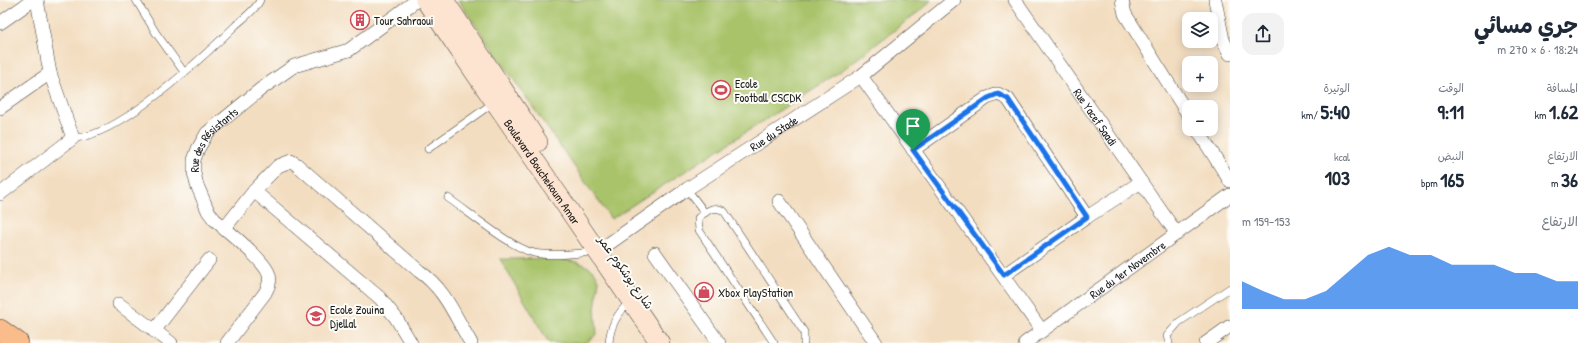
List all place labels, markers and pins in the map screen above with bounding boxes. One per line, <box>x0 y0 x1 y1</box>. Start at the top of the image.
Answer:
building icon: Tour Sahraoui <box>349 9 371 31</box>
place label: Tour Sahraoui <box>374 12 434 29</box>
place label: Ecole Football CSCDK <box>734 75 802 106</box>
sports icon: Ecole Football CSCDK <box>710 79 732 101</box>
pin <box>896 109 930 150</box>
shop icon: Xbox PlayStation <box>693 281 715 303</box>
place label: Xbox PlayStation <box>718 284 793 301</box>
place label: Ecole Zouina Djellal <box>330 301 384 332</box>
school or university icon: Ecole Zouina Djellal <box>305 305 327 327</box>

